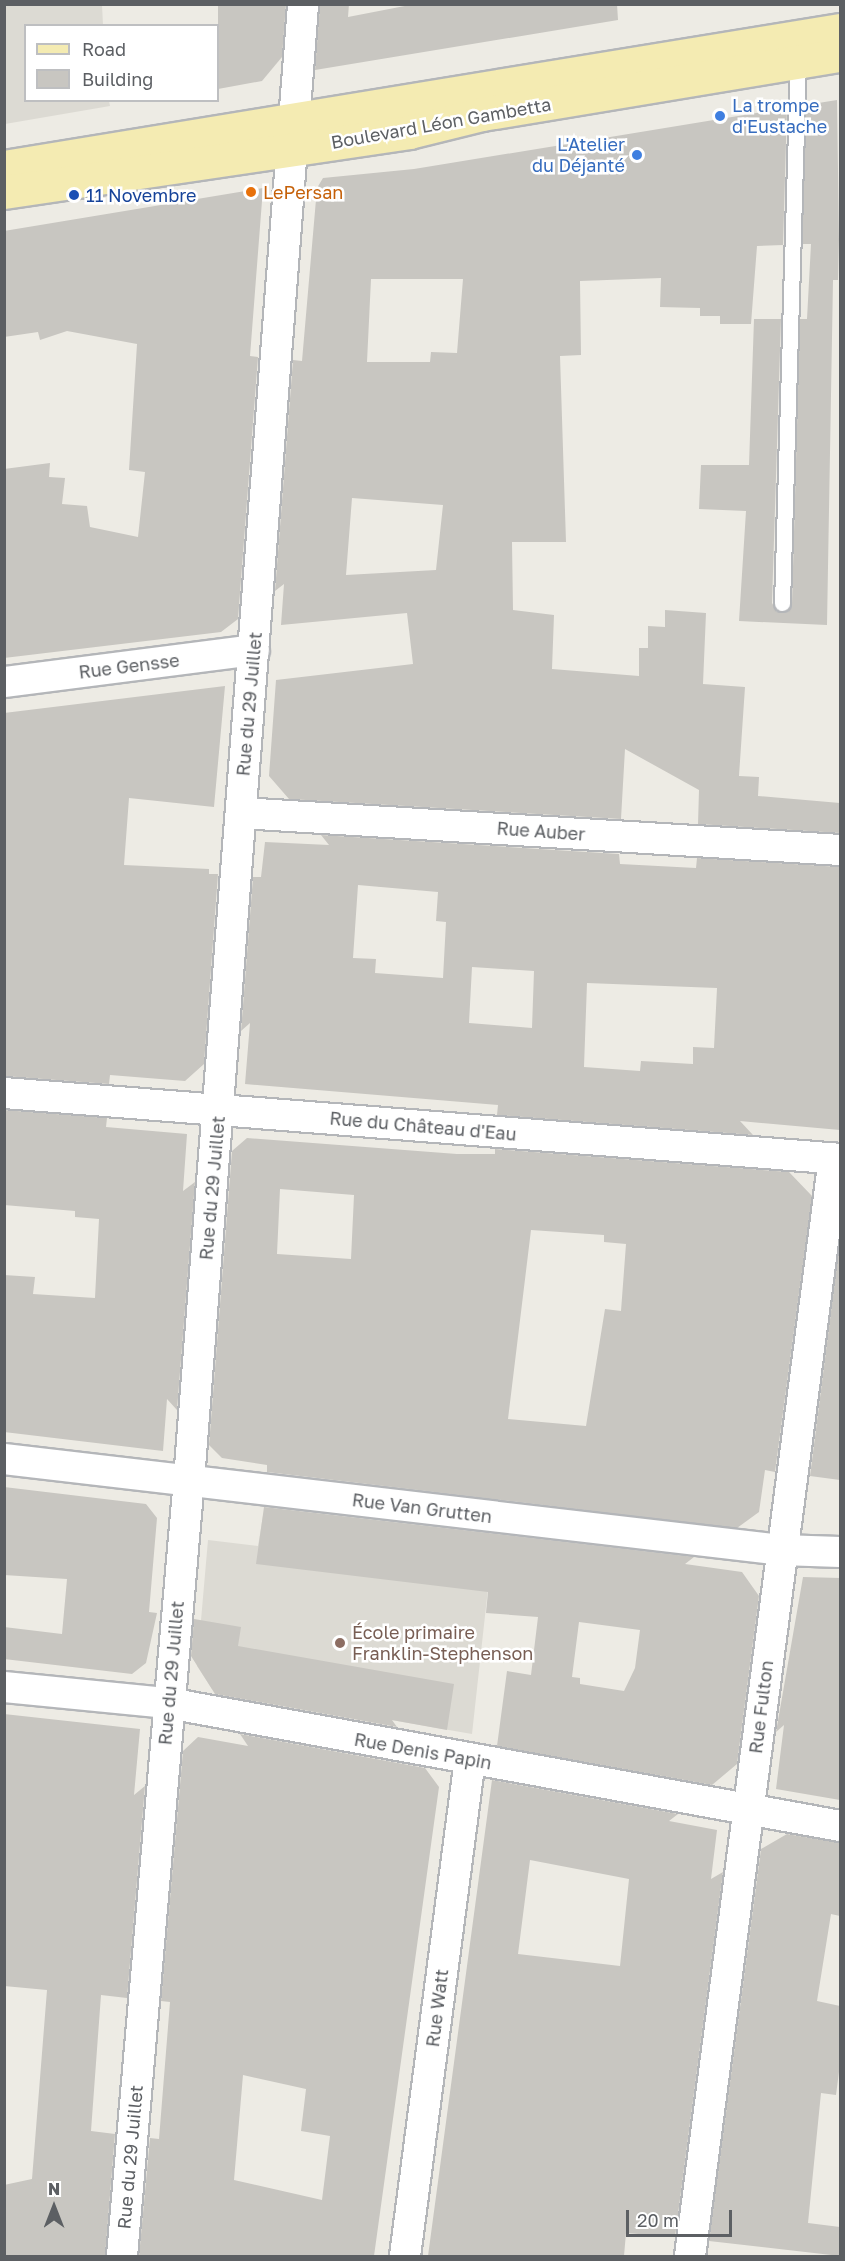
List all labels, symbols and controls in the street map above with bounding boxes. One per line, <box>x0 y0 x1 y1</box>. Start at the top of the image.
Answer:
legend <box>24 24 219 102</box>
text: Road <box>82 38 126 60</box>
text: Building <box>82 68 153 90</box>
street label: Boulevard Léon Gambetta <box>329 93 553 153</box>
place label: La trompe d'Eustache <box>732 95 827 138</box>
marker: La trompe d'Eustache <box>713 109 727 123</box>
place label: L'Atelier du Déjanté <box>532 134 625 176</box>
marker: L'Atelier du Déjanté <box>630 148 644 162</box>
place label: LePersan <box>263 181 343 203</box>
place label: 11 Novembre <box>86 184 197 206</box>
marker: LePersan <box>244 185 258 199</box>
marker: 11 Novembre <box>67 188 81 202</box>
street label: Rue du 29 Juillet <box>232 631 266 777</box>
street label: Rue Gensse <box>77 649 181 683</box>
street label: Rue Auber <box>496 817 586 845</box>
street label: Rue du Château d'Eau <box>329 1107 517 1145</box>
street label: Rue du 29 Juillet <box>195 1115 229 1261</box>
street label: Rue Van Grutten <box>351 1489 493 1527</box>
street label: Rue du 29 Juillet <box>154 1600 188 1746</box>
place label: École primaire Franklin-Stephenson <box>352 1622 533 1664</box>
marker: École primaire Franklin-Stephenson <box>333 1636 347 1650</box>
street label: Rue Fulton <box>745 1659 777 1755</box>
street label: Rue Denis Papin <box>352 1728 494 1774</box>
street label: Rue Watt <box>421 1968 453 2048</box>
street label: Rue du 29 Juillet <box>113 2084 147 2230</box>
north arrow <box>24 2177 84 2237</box>
text: N <box>48 2179 60 2199</box>
scale bar <box>629 2198 736 2236</box>
text: 20 m <box>637 2209 679 2231</box>

